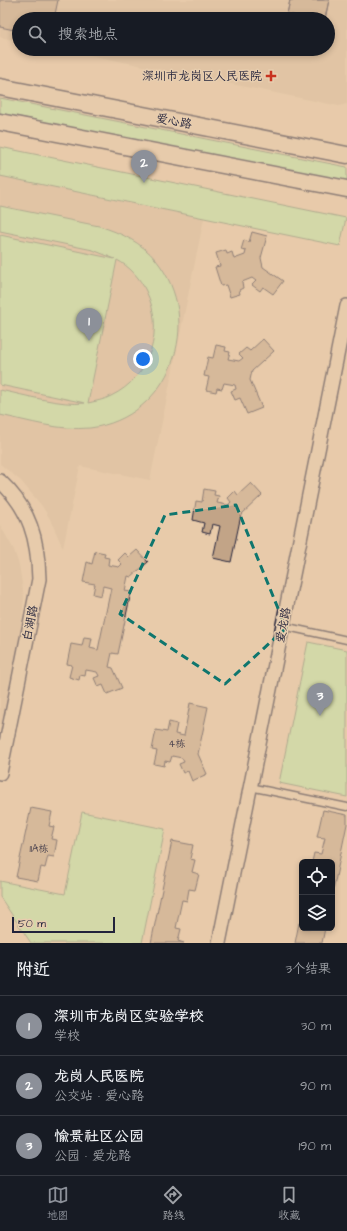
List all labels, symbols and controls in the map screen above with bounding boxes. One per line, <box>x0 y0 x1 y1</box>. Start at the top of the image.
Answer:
search box <box>12 12 335 56</box>
icon: search <box>26 23 48 45</box>
text: 搜索地点 <box>58 24 118 45</box>
place label: 深圳市龙岗区人民医院 <box>142 68 262 85</box>
marker: 深圳市龙岗区人民医院 <box>265 70 277 82</box>
street label: 爱心路 <box>155 110 193 133</box>
pin: 2 <box>131 150 157 183</box>
pin: 1 <box>76 308 102 341</box>
your location <box>133 349 153 369</box>
street label: 白湖路 <box>19 604 42 642</box>
street label: 爱龙路 <box>272 606 295 644</box>
pin: 3 <box>307 683 333 716</box>
house number: 4栋 <box>169 737 185 751</box>
house number: 11A栋 <box>30 842 48 856</box>
map controls <box>299 859 335 931</box>
button: locate <box>299 859 335 895</box>
button: layers <box>299 895 335 931</box>
scale bar <box>12 915 115 934</box>
text: 50 m <box>18 916 46 931</box>
text: 附近 <box>16 958 50 982</box>
text: 3个结果 <box>285 960 331 978</box>
text: 深圳市龙岗区实验学校 <box>54 1006 204 1027</box>
text: 1 <box>28 1017 30 1035</box>
text: 30 m <box>301 1017 331 1035</box>
text: 学校 <box>54 1027 80 1045</box>
text: 龙岗人民医院 <box>54 1066 144 1087</box>
text: 2 <box>25 1077 33 1095</box>
text: 90 m <box>300 1077 331 1095</box>
text: 公交站 · 爱心路 <box>54 1087 144 1105</box>
text: 愉景社区公园 <box>54 1126 144 1147</box>
text: 3 <box>26 1137 32 1155</box>
text: 190 m <box>298 1137 331 1155</box>
text: 公园 · 爱龙路 <box>54 1147 131 1165</box>
tab: 地图 <box>47 1184 69 1223</box>
tab: 路线 <box>162 1184 184 1223</box>
tab: 收藏 <box>278 1184 300 1223</box>

